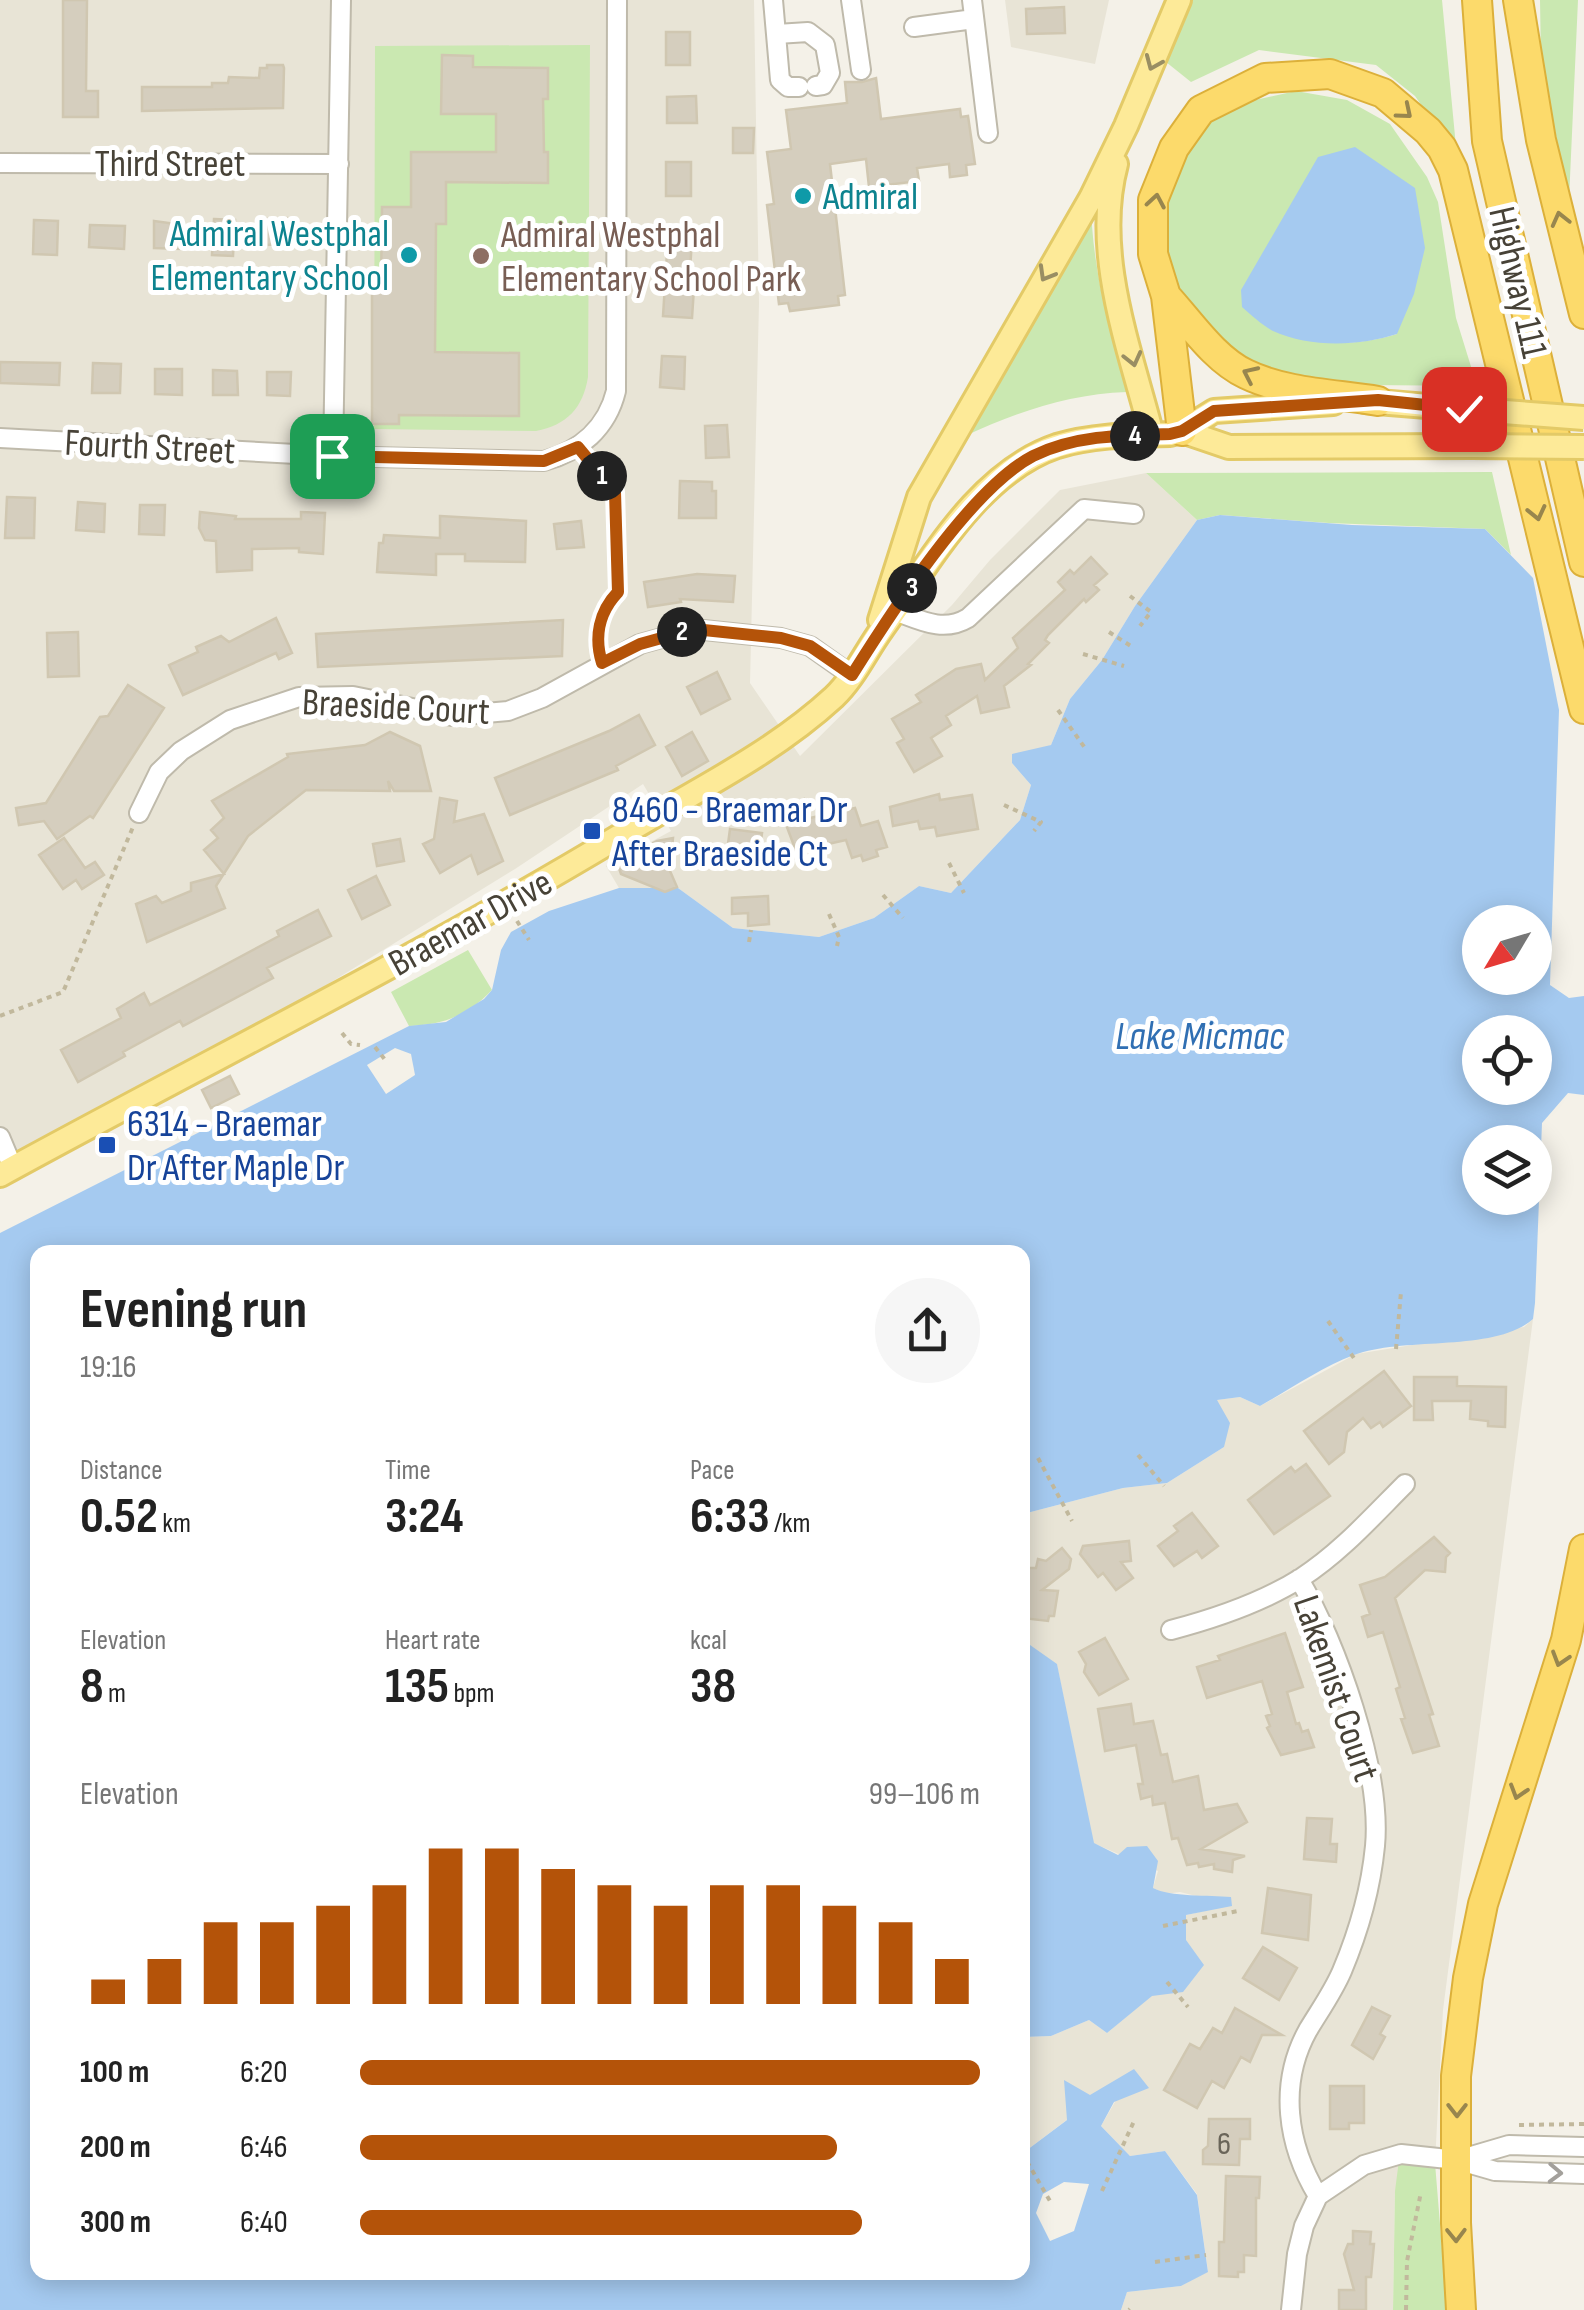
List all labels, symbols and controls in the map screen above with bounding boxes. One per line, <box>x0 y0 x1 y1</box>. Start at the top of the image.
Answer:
one-way arrow <box>1145 53 1165 71</box>
one-way arrow <box>1393 100 1412 118</box>
street label: Third Street <box>95 142 245 187</box>
place label: Admiral <box>822 175 918 220</box>
marker: Admiral <box>792 185 814 207</box>
one-way arrow <box>1144 193 1166 210</box>
street label: Highway 111 <box>1478 202 1557 362</box>
one-way arrow <box>1551 211 1572 228</box>
place label: Admiral Westphal Elementary School <box>151 212 389 301</box>
place label: Admiral Westphal Elementary School Park <box>500 213 802 302</box>
marker: Admiral Westphal Elementary School <box>398 244 420 266</box>
marker: Admiral Westphal Elementary School Park <box>470 245 492 267</box>
one-way arrow <box>1039 263 1059 281</box>
one-way arrow <box>1121 350 1142 367</box>
one-way arrow <box>1242 366 1260 386</box>
pin <box>1422 367 1507 452</box>
icon: check <box>1437 382 1492 437</box>
pin: 4 <box>1110 411 1160 461</box>
pin <box>290 414 375 499</box>
text: 4 <box>1128 419 1142 452</box>
street label: Fourth Street <box>63 421 236 474</box>
icon: arrive <box>305 429 360 484</box>
pin: 1 <box>577 451 627 501</box>
text: 1 <box>597 459 607 492</box>
one-way arrow <box>1525 504 1546 521</box>
pin: 3 <box>887 563 937 613</box>
text: 3 <box>906 571 918 604</box>
pin: 2 <box>657 607 707 657</box>
text: 2 <box>676 615 688 648</box>
street label: Braeside Court <box>301 680 491 735</box>
place label: 8460 - Braemar Dr After Braeside Ct <box>611 788 848 877</box>
marker: 8460 - Braemar Dr After Braeside Ct <box>581 820 603 842</box>
street label: Braemar Drive <box>381 860 560 986</box>
north arrow <box>1462 905 1552 995</box>
map controls <box>1462 905 1552 1215</box>
water label: Lake Micmac <box>1115 1013 1285 1061</box>
button: locate <box>1462 1015 1552 1105</box>
place label: 6314 - Braemar Dr After Maple Dr <box>127 1102 344 1191</box>
button: layers <box>1462 1125 1552 1215</box>
marker: 6314 - Braemar Dr After Maple Dr <box>96 1134 118 1156</box>
text: Evening run <box>80 1277 307 1344</box>
button: share <box>875 1278 980 1383</box>
text: 19:16 <box>80 1348 137 1387</box>
text: Distance <box>80 1454 163 1487</box>
text: Time <box>385 1454 431 1487</box>
text: Pace <box>690 1454 735 1487</box>
text: 0.52 <box>80 1487 158 1547</box>
text: 3:24 <box>385 1487 464 1547</box>
text: 6:33 <box>690 1487 770 1547</box>
text: km <box>158 1507 191 1540</box>
text: /km <box>770 1507 810 1540</box>
street label: Lakemist Court <box>1283 1590 1388 1787</box>
text: Elevation <box>80 1624 166 1657</box>
text: Heart rate <box>385 1624 481 1657</box>
text: kcal <box>690 1624 727 1657</box>
one-way arrow <box>1551 1649 1572 1666</box>
text: 8 <box>80 1657 104 1717</box>
text: 135 <box>385 1657 449 1717</box>
text: 38 <box>690 1657 736 1717</box>
text: m <box>104 1677 126 1710</box>
text: bpm <box>449 1677 495 1710</box>
text: Elevation <box>80 1775 179 1814</box>
text: 99–106 m <box>869 1775 980 1814</box>
one-way arrow <box>1510 1783 1530 1800</box>
text: 100 m <box>80 2053 149 2092</box>
text: 6:20 <box>240 2053 288 2092</box>
one-way arrow <box>1446 2102 1468 2118</box>
house number: 6 <box>1217 2125 1231 2164</box>
text: 200 m <box>80 2128 151 2167</box>
text: 6:46 <box>240 2128 287 2167</box>
one-way arrow <box>1547 2162 1563 2183</box>
text: 300 m <box>80 2203 151 2242</box>
text: 6:40 <box>240 2203 288 2242</box>
one-way arrow <box>1445 2228 1467 2243</box>

